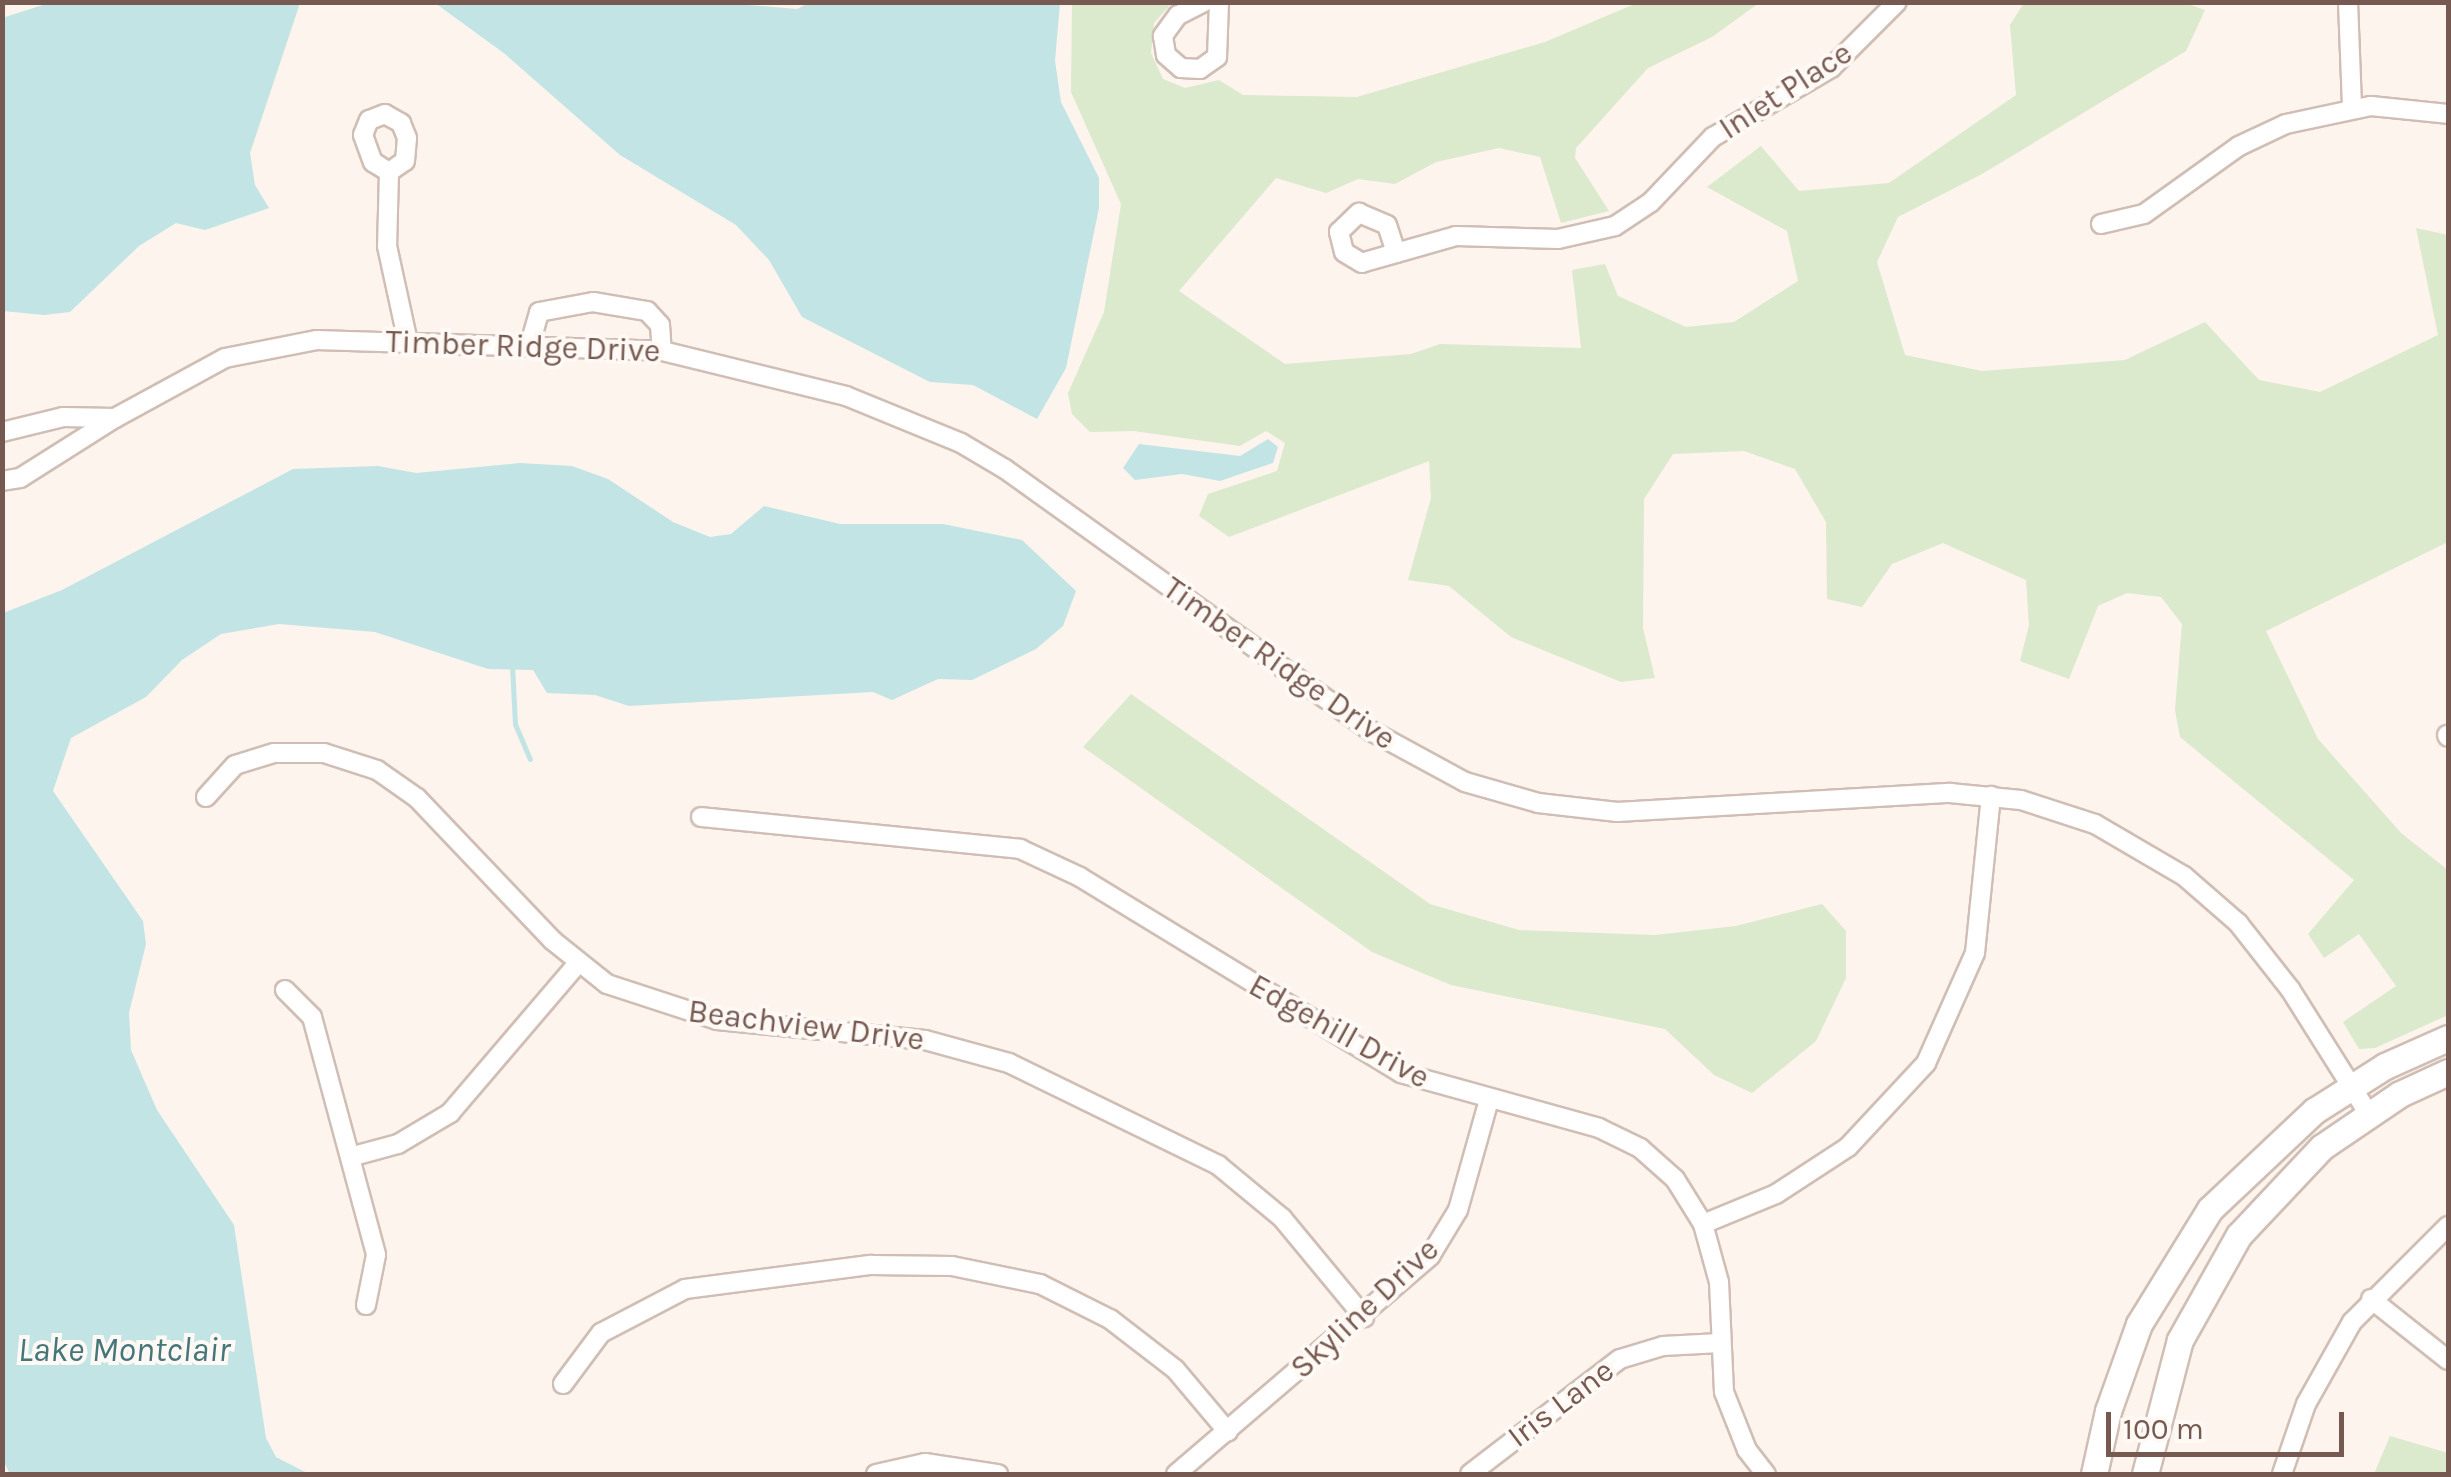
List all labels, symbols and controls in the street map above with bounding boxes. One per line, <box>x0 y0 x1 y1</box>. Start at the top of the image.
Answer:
street label: Inlet Place <box>1712 34 1860 148</box>
street label: Timber Ridge Drive <box>385 323 661 371</box>
street label: Timber Ridge Drive <box>1155 569 1403 759</box>
street label: Edgehill Drive <box>1242 967 1436 1097</box>
street label: Beachview Drive <box>686 992 926 1060</box>
street label: Skyline Drive <box>1283 1231 1447 1387</box>
water label: Lake Montclair <box>18 1329 230 1371</box>
street label: Iris Lane <box>1500 1352 1622 1456</box>
scale bar <box>2111 1392 2348 1454</box>
text: 100 m <box>2123 1411 2204 1447</box>

